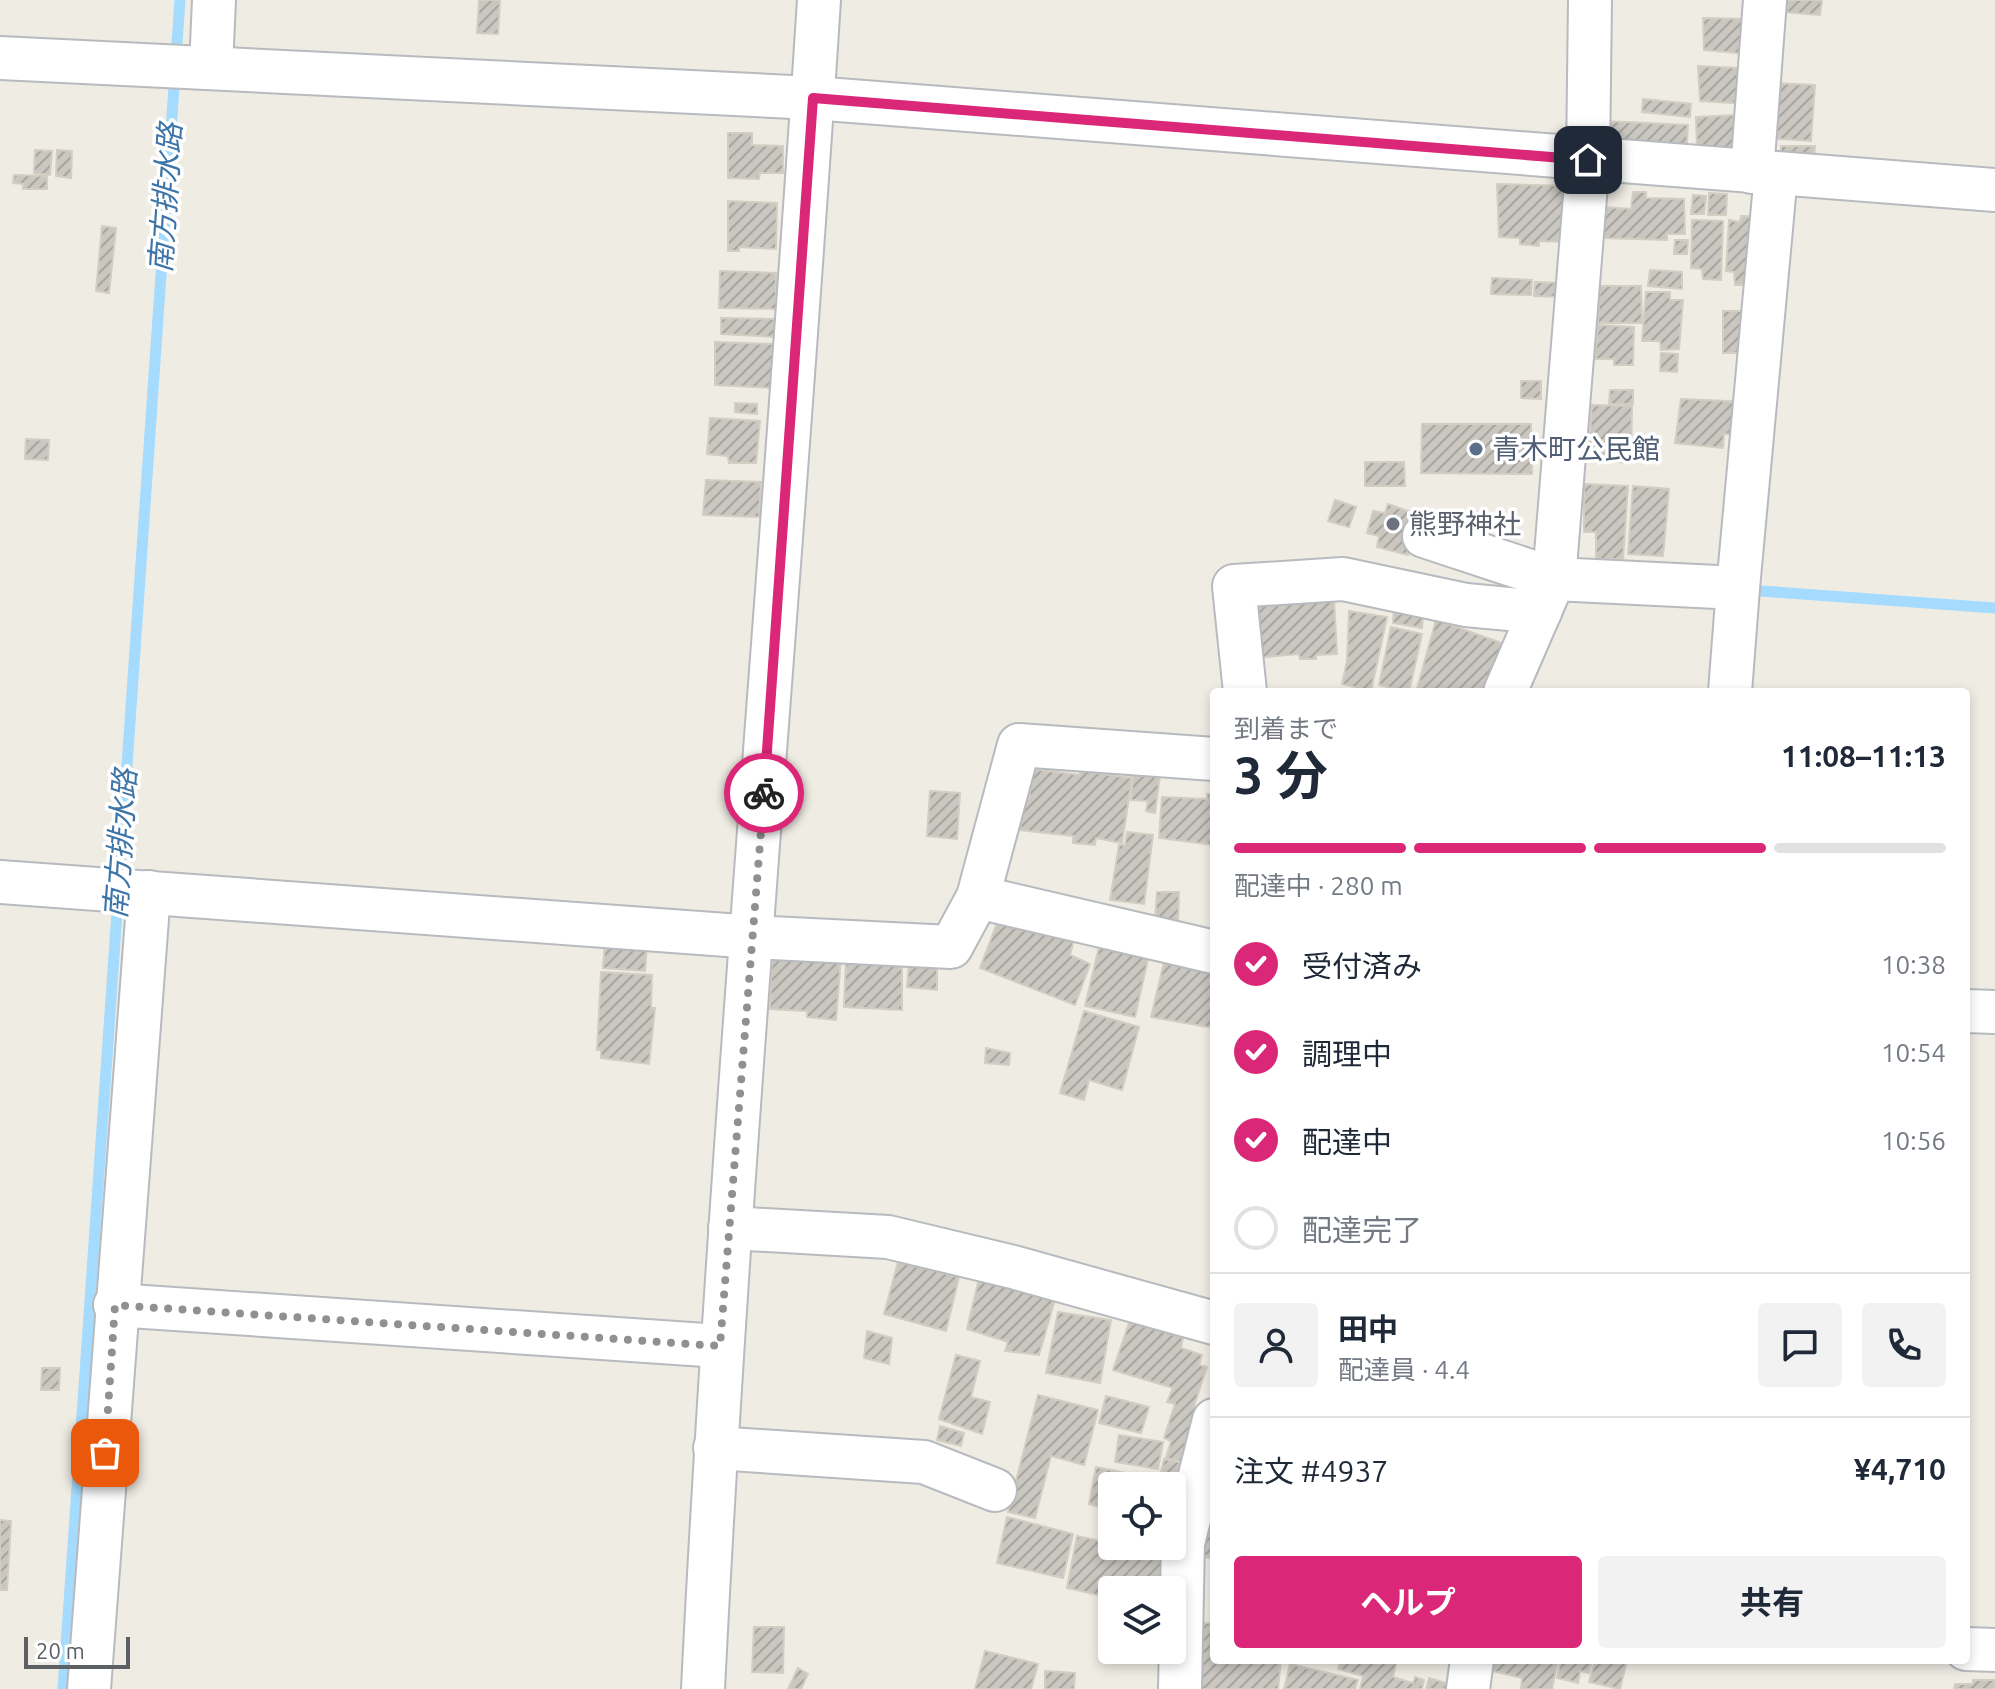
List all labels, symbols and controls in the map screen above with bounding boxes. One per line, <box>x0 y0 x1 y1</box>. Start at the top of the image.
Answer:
water label: 南方排水路 <box>143 119 187 274</box>
pin <box>1554 126 1622 194</box>
icon: home <box>1566 138 1610 182</box>
place label: 青木町公民館 <box>1492 433 1660 464</box>
marker: 青木町公民館 <box>1467 440 1485 458</box>
place label: 熊野神社 <box>1409 508 1521 539</box>
marker: 熊野神社 <box>1384 515 1402 533</box>
text: 到着まで <box>1234 714 1338 743</box>
text: 11:08–11:13 <box>1781 739 1946 773</box>
text: 3 分 <box>1234 746 1328 804</box>
courier <box>724 753 804 833</box>
water label: 南方排水路 <box>98 765 142 920</box>
icon: bike <box>742 771 786 815</box>
text: 配達中 · 280 m <box>1234 871 1403 900</box>
icon: check <box>1234 942 1278 986</box>
text: 受付済み <box>1302 949 1422 983</box>
text: 10:38 <box>1881 950 1946 979</box>
icon: check <box>1234 1030 1278 1074</box>
text: 調理中 <box>1302 1037 1392 1071</box>
text: 10:54 <box>1881 1038 1946 1067</box>
icon: check <box>1234 1118 1278 1162</box>
text: 配達中 <box>1302 1125 1392 1159</box>
text: 10:56 <box>1881 1126 1946 1155</box>
text: 配達完了 <box>1302 1213 1422 1247</box>
button: person <box>1234 1303 1318 1387</box>
button: chat <box>1758 1303 1842 1387</box>
button: phone <box>1862 1303 1946 1387</box>
text: 田中 <box>1338 1312 1398 1346</box>
text: 配達員 · 4.4 <box>1338 1355 1470 1384</box>
pin <box>71 1419 139 1487</box>
icon: bag <box>83 1431 127 1475</box>
text: ¥4,710 <box>1854 1452 1946 1486</box>
text: 注文 #4937 <box>1234 1454 1388 1488</box>
map controls <box>1098 1472 1186 1664</box>
button: locate <box>1098 1472 1186 1560</box>
button: ヘルプ <box>1234 1556 1582 1648</box>
button: 共有 <box>1598 1556 1946 1648</box>
button: layers <box>1098 1576 1186 1664</box>
scale bar <box>24 1633 130 1669</box>
text: 20 m <box>36 1638 85 1663</box>

